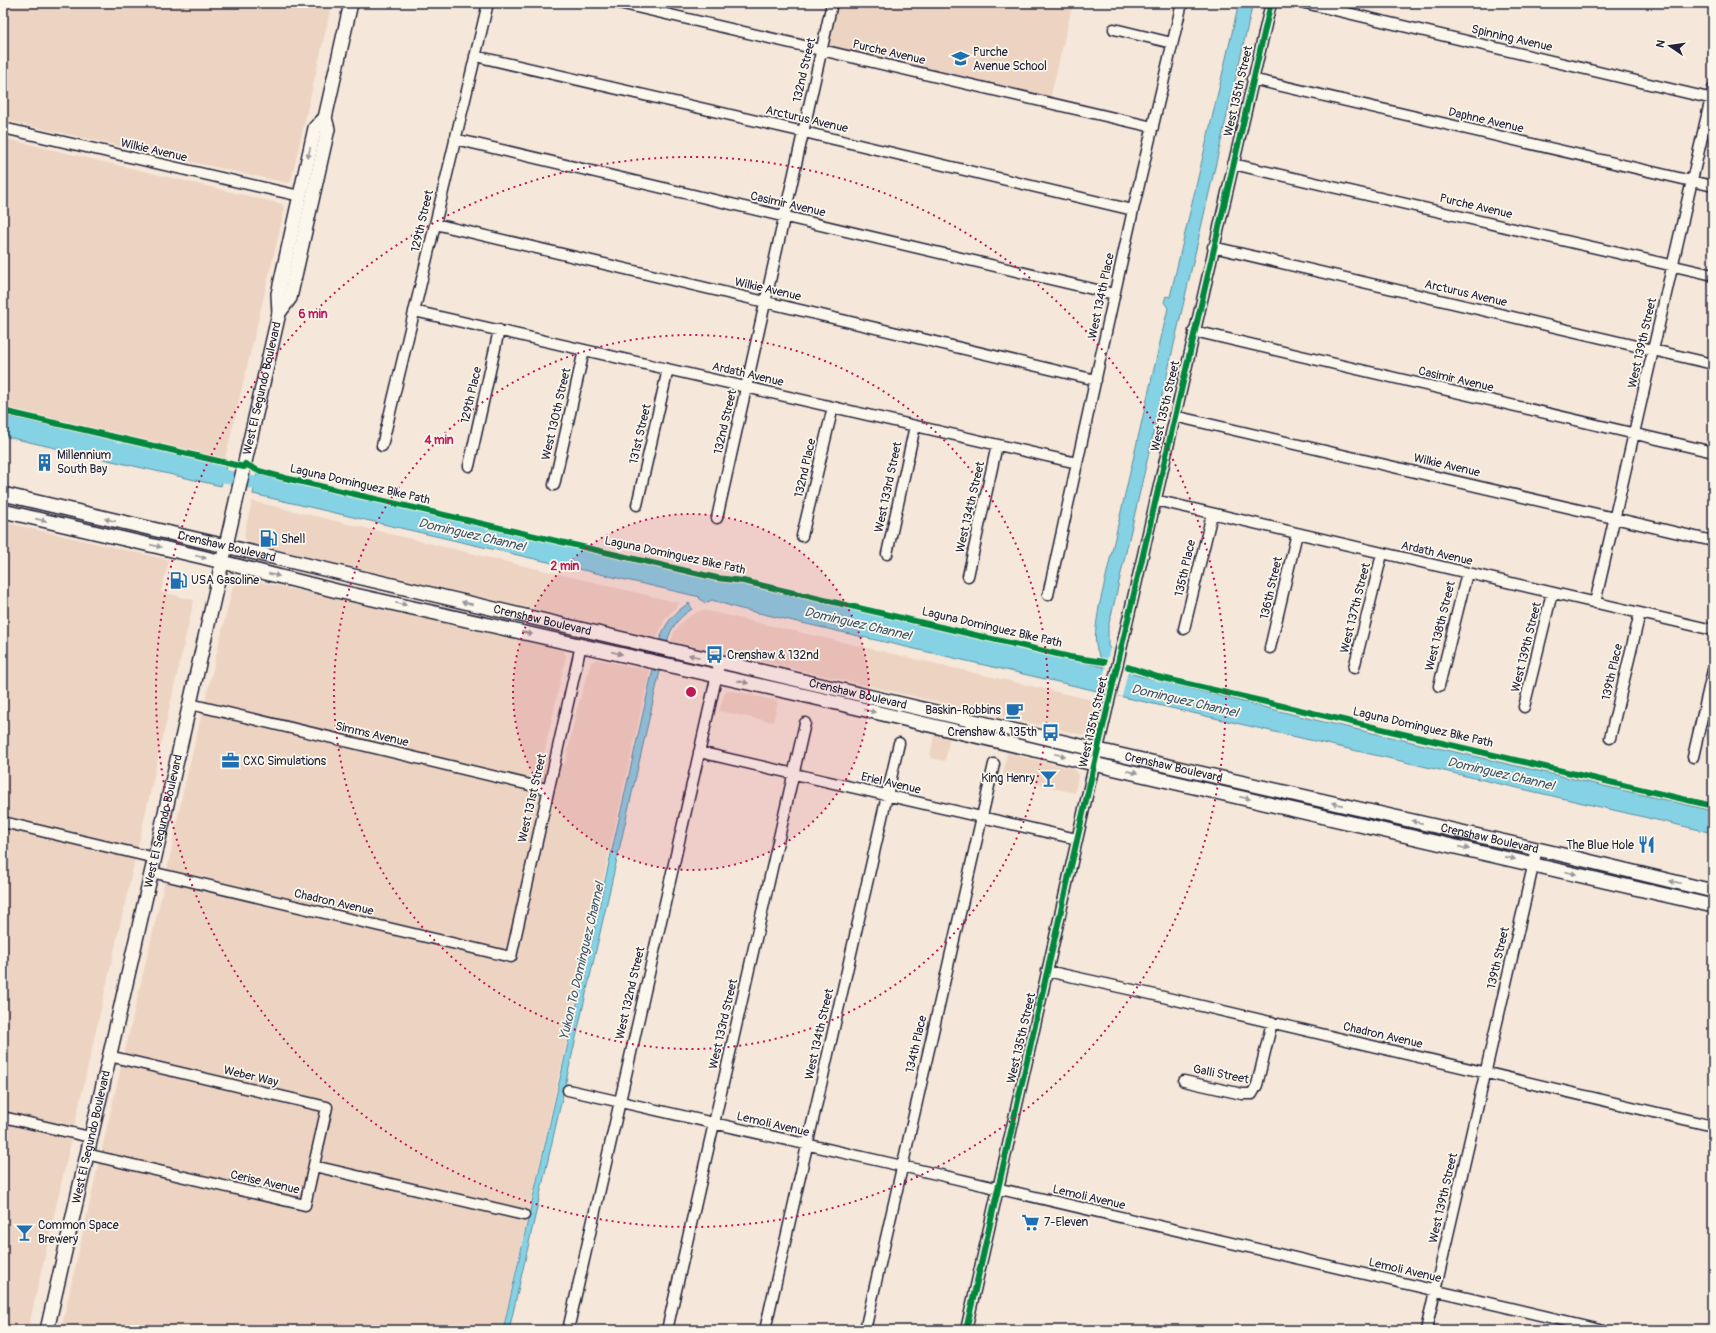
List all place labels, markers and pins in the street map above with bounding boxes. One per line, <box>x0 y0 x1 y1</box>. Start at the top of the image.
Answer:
place label: Purche Avenue School <box>973 45 1047 74</box>
school or university icon: Purche Avenue School <box>950 49 970 69</box>
place label: Millennium South Bay <box>57 448 112 477</box>
building icon: Millennium South Bay <box>34 452 54 472</box>
fuel station icon: Shell <box>258 529 278 549</box>
place label: Shell <box>281 532 305 547</box>
fuel station icon: USA Gasoline <box>168 570 188 590</box>
place label: USA Gasoline <box>191 573 259 588</box>
bus stop icon: Crenshaw & 132nd <box>704 645 724 665</box>
place label: Crenshaw & 132nd <box>727 648 819 663</box>
centre of rings <box>684 685 698 699</box>
cafe icon: Baskin-Robbins <box>1004 700 1024 720</box>
place label: Baskin-Robbins <box>925 703 1002 718</box>
bus stop icon: Crenshaw & 135th <box>1040 722 1060 742</box>
place label: Crenshaw & 135th <box>948 725 1037 740</box>
office icon: CXC Simulations <box>220 751 240 771</box>
place label: CXC Simulations <box>243 754 327 769</box>
bar icon: King Henry <box>1038 768 1058 788</box>
place label: King Henry <box>981 771 1035 786</box>
restaurant icon: The Blue Hole <box>1637 835 1657 855</box>
place label: The Blue Hole <box>1566 838 1634 853</box>
supermarket icon: 7-Eleven <box>1021 1212 1041 1232</box>
place label: 7-Eleven <box>1044 1215 1089 1230</box>
place label: Common Space Brewery <box>38 1218 119 1247</box>
bar icon: Common Space Brewery <box>15 1222 35 1242</box>

